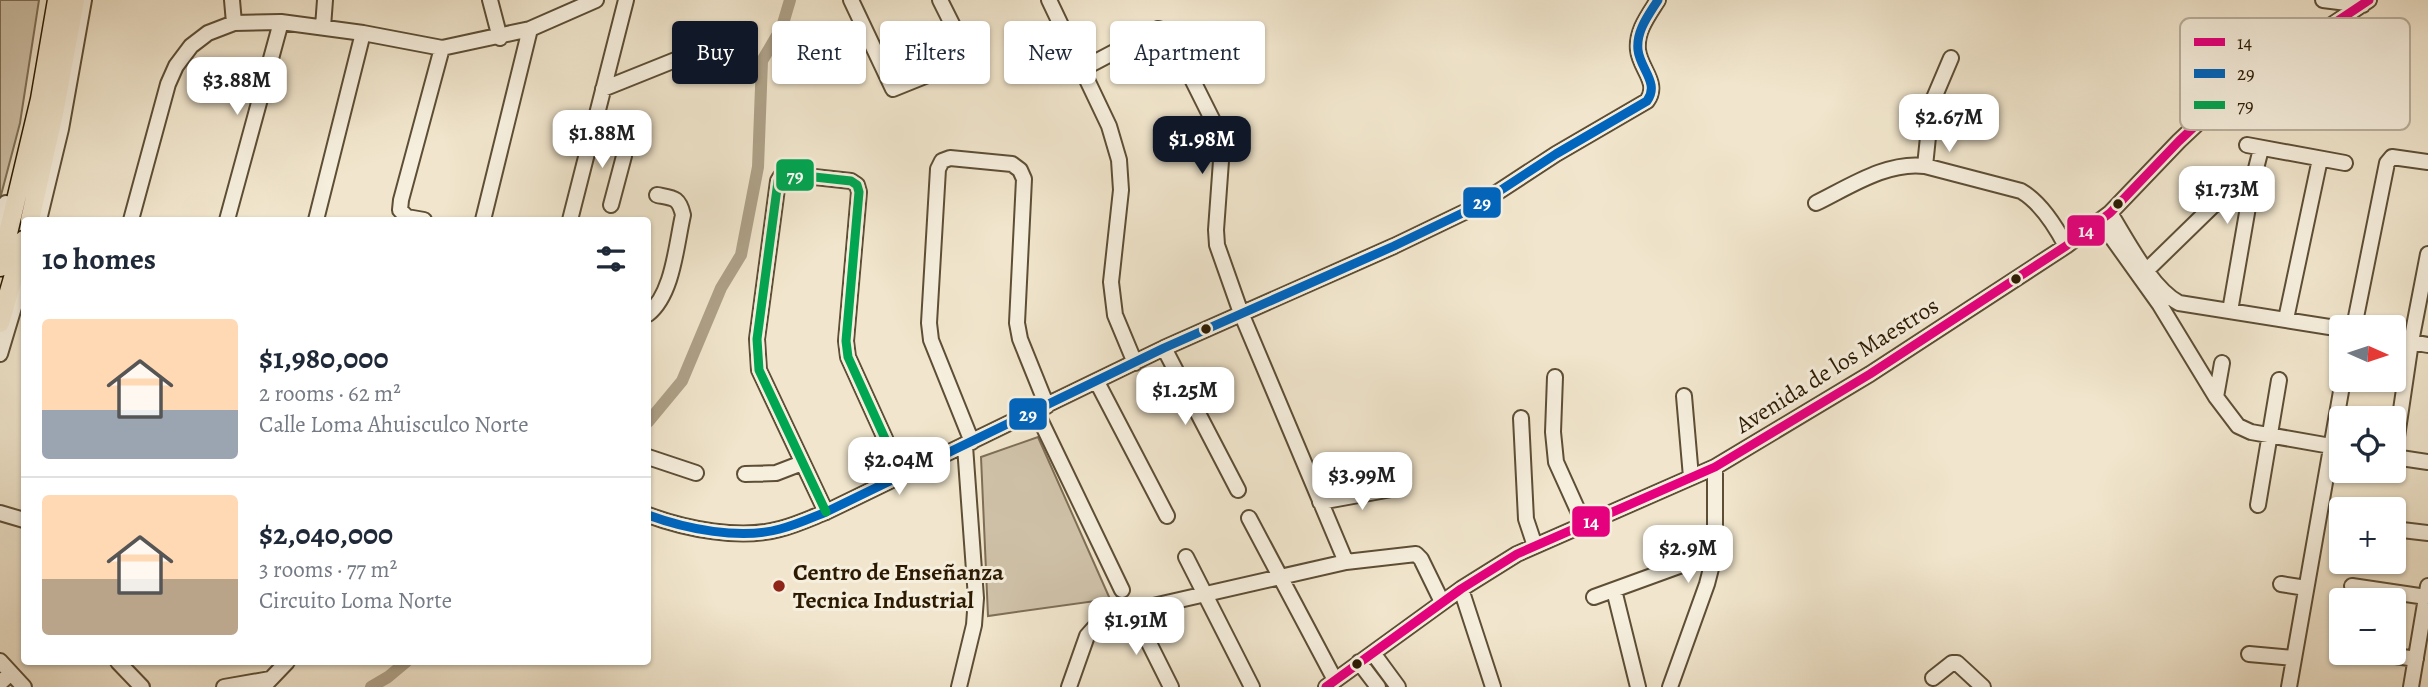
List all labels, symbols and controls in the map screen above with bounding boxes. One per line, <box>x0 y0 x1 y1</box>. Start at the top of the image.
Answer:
legend <box>2180 18 2410 130</box>
chip: Buy <box>672 21 758 84</box>
chip: Rent <box>772 21 866 84</box>
chip: Filters <box>880 21 990 84</box>
chip: New <box>1004 21 1096 84</box>
chip: Apartment <box>1110 21 1265 84</box>
text: 14 <box>2237 30 2252 56</box>
pin: $3.88M <box>180 58 294 117</box>
text: 29 <box>2237 61 2255 87</box>
text: $3.88M <box>203 64 271 95</box>
text: 79 <box>2237 93 2254 119</box>
pin: $2.67M <box>1892 94 2006 154</box>
text: $2.67M <box>1915 101 1983 132</box>
pin: $1.88M <box>545 110 659 170</box>
pin: $1.98M <box>1145 116 1259 176</box>
text: $1.88M <box>569 117 635 148</box>
text: $1.98M <box>1169 123 1235 154</box>
line badge: 79 <box>775 158 815 192</box>
text: 79 <box>787 163 804 189</box>
pin: $1.73M <box>2170 166 2284 226</box>
text: $1.73M <box>2195 173 2259 204</box>
line badge: 29 <box>1462 186 1502 219</box>
text: 29 <box>1473 190 1491 216</box>
unlabelled marker <box>2111 197 2125 211</box>
line badge: 14 <box>2066 214 2106 247</box>
text: 14 <box>2078 218 2094 244</box>
text: 10 homes <box>42 239 156 279</box>
icon: filters <box>592 240 630 278</box>
unlabelled marker <box>2009 272 2023 286</box>
street label: Avenida de los Maestros <box>1728 289 1945 441</box>
north arrow <box>2329 315 2406 392</box>
map controls <box>2329 315 2406 665</box>
unlabelled marker <box>1199 322 1213 336</box>
text: $1,980,000 <box>259 338 389 378</box>
icon: home <box>98 347 182 431</box>
pin: $1.25M <box>1128 368 1242 427</box>
text: $1.25M <box>1152 374 1218 405</box>
text: 2 rooms · 62 m² <box>259 378 401 409</box>
line badge: 29 <box>1008 397 1048 431</box>
text: 29 <box>1019 402 1037 428</box>
button: locate <box>2329 406 2406 483</box>
text: Calle Loma Ahuisculco Norte <box>259 409 529 440</box>
pin: $2.04M <box>842 438 956 497</box>
text: $2.04M <box>864 444 934 475</box>
pin: $3.99M <box>1305 452 1419 512</box>
text: $3.99M <box>1328 459 1396 490</box>
button: + <box>2329 497 2406 574</box>
line badge: 14 <box>1571 505 1611 538</box>
text: 14 <box>1583 509 1599 535</box>
text: $2,040,000 <box>259 514 393 554</box>
icon: home <box>98 523 182 607</box>
pin: $2.9M <box>1639 526 1737 585</box>
text: $2.9M <box>1659 532 1717 563</box>
text: 3 rooms · 77 m² <box>259 554 397 585</box>
place label: Centro de Enseñanza Tecnica Industrial <box>793 556 1004 616</box>
marker: Centro de Enseñanza Tecnica Industrial <box>771 578 787 594</box>
text: Circuito Loma Norte <box>259 585 452 616</box>
button: − <box>2329 588 2406 665</box>
pin: $1.91M <box>1079 598 1193 657</box>
text: $1.91M <box>1104 604 1168 635</box>
unlabelled marker <box>1350 657 1364 671</box>

